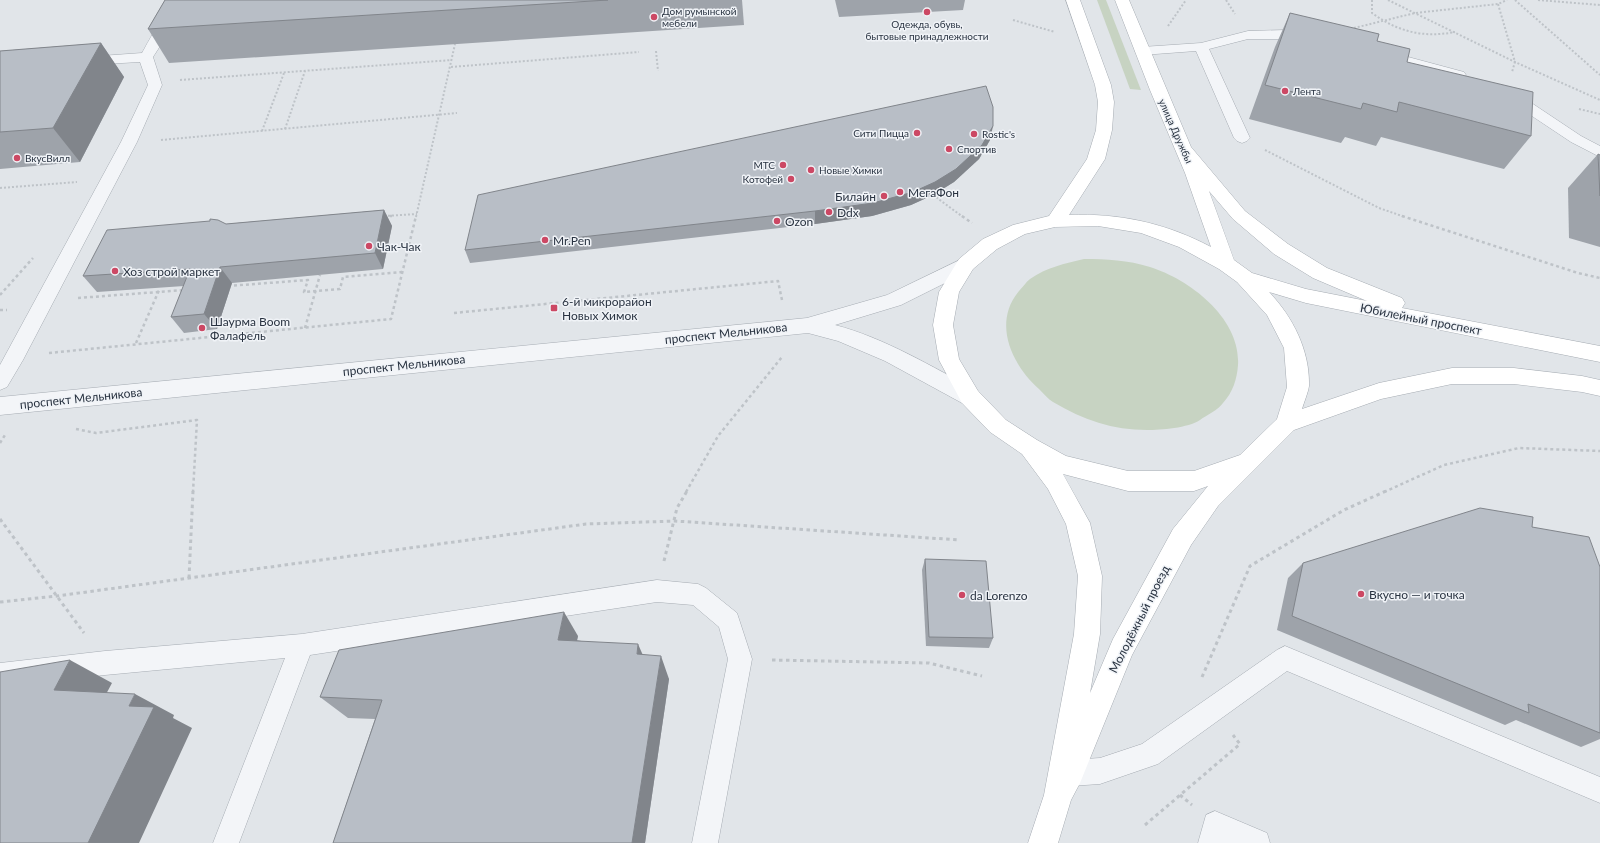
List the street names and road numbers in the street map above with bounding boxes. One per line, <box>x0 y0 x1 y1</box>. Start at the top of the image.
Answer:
street label: улица Дружбы <box>1156 97 1196 165</box>
street label: Юбилейный проспект <box>1359 300 1483 338</box>
street label: проспект Мельникова <box>664 319 788 347</box>
street label: проспект Мельникова <box>342 351 466 379</box>
street label: проспект Мельникова <box>19 384 143 412</box>
street label: Молодёжный проезд <box>1105 562 1173 675</box>

